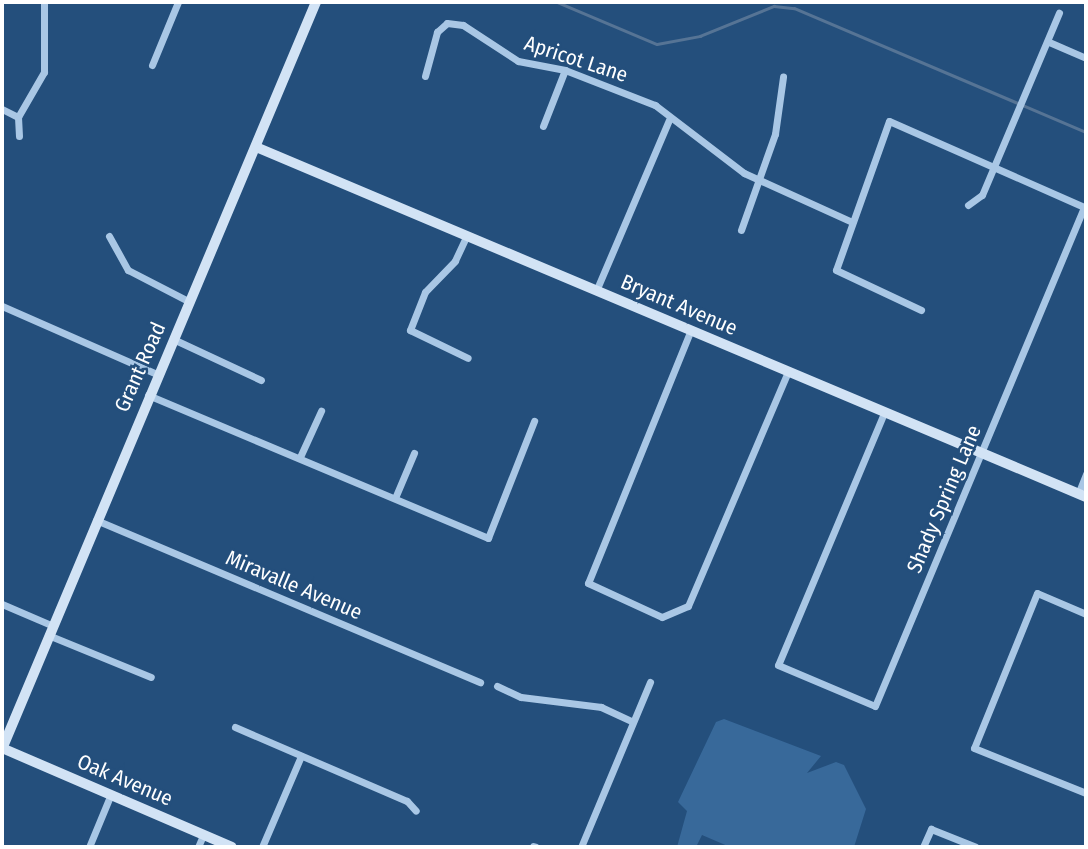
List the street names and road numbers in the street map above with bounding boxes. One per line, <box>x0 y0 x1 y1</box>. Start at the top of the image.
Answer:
street label: Apricot Lane <box>521 30 631 88</box>
street label: Bryant Avenue <box>617 269 741 341</box>
street label: Grant Road <box>109 318 171 416</box>
street label: Shady Spring Lane <box>901 421 987 577</box>
street label: Miravalle Avenue <box>222 545 366 625</box>
street label: Oak Avenue <box>74 749 176 811</box>

